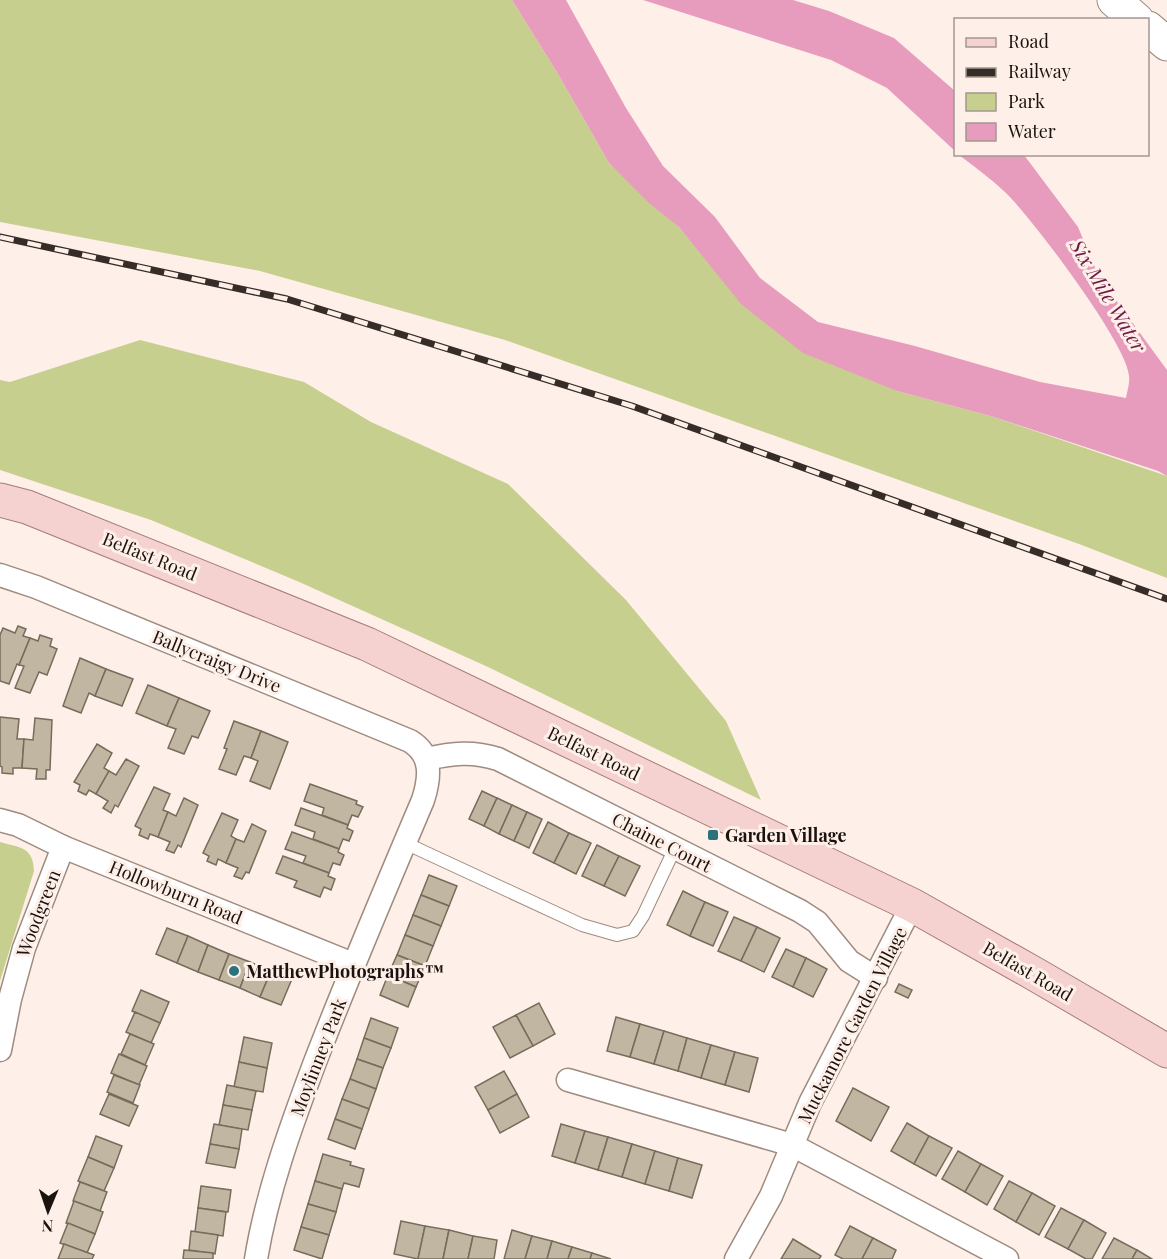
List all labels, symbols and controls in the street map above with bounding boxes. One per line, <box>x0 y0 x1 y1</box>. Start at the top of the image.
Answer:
legend <box>954 18 1149 156</box>
text: Road <box>1008 29 1049 53</box>
text: Railway <box>1008 59 1071 83</box>
text: Park <box>1008 89 1045 113</box>
text: Water <box>1007 119 1056 143</box>
water label: Six Mile Water <box>1064 233 1154 358</box>
street label: Belfast Road <box>99 526 201 586</box>
street label: Ballycraigy Drive <box>149 624 285 698</box>
street label: Belfast Road <box>544 720 645 786</box>
street label: Chaine Court <box>608 807 716 878</box>
place label: Garden Village <box>725 823 847 847</box>
marker: Garden Village <box>706 828 720 842</box>
street label: Hollowburn Road <box>106 854 247 930</box>
street label: Woodgreen <box>10 866 66 961</box>
street label: Muckamore Garden Village <box>792 923 912 1127</box>
street label: Belfast Road <box>979 936 1078 1007</box>
place label: MatthewPhotographs™ <box>246 959 444 983</box>
marker: MatthewPhotographs™ <box>227 964 241 978</box>
street label: Moylinney Park <box>284 994 352 1119</box>
north arrow <box>18 1181 78 1241</box>
text: N <box>41 1216 54 1237</box>

